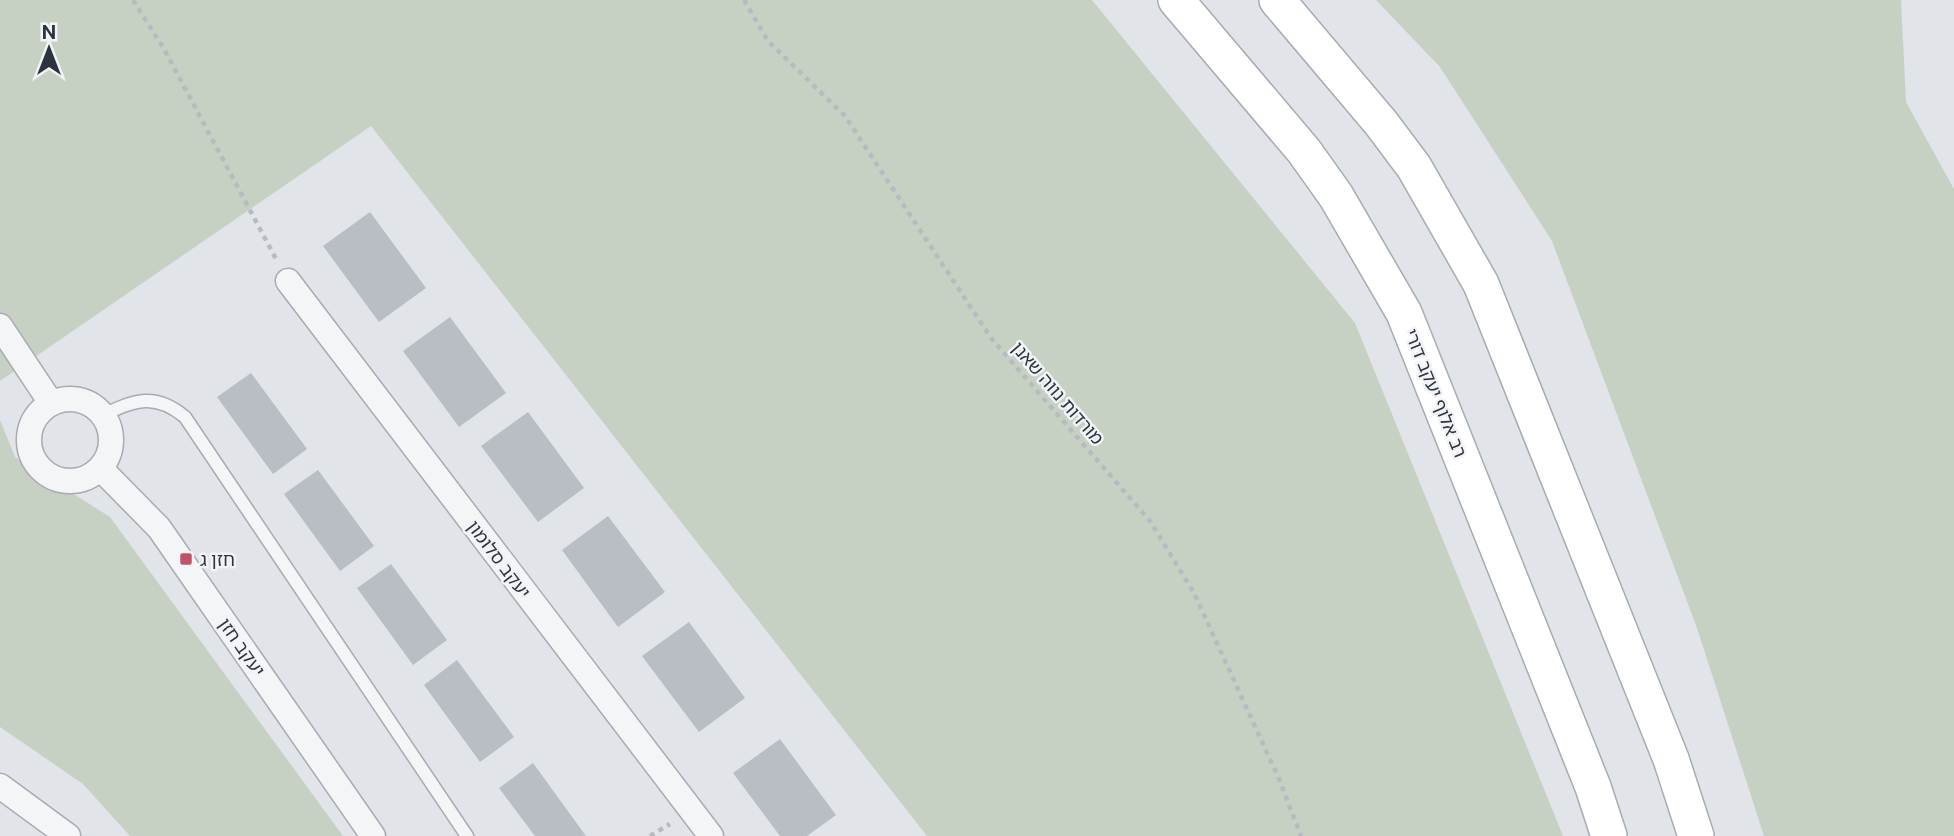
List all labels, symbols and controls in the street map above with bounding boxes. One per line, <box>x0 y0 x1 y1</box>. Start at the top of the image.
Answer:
north arrow <box>14 14 84 84</box>
text: N <box>42 21 56 43</box>
street label: רב אלוף יעקב דורי <box>1401 326 1471 460</box>
street label: מורדות נווה שאנן <box>1008 337 1108 449</box>
street label: יעקב סלומון <box>463 516 535 602</box>
place label: חזן ג <box>200 549 235 570</box>
marker: חזן ג <box>178 551 194 567</box>
street label: יעקב חזן <box>215 614 269 680</box>

